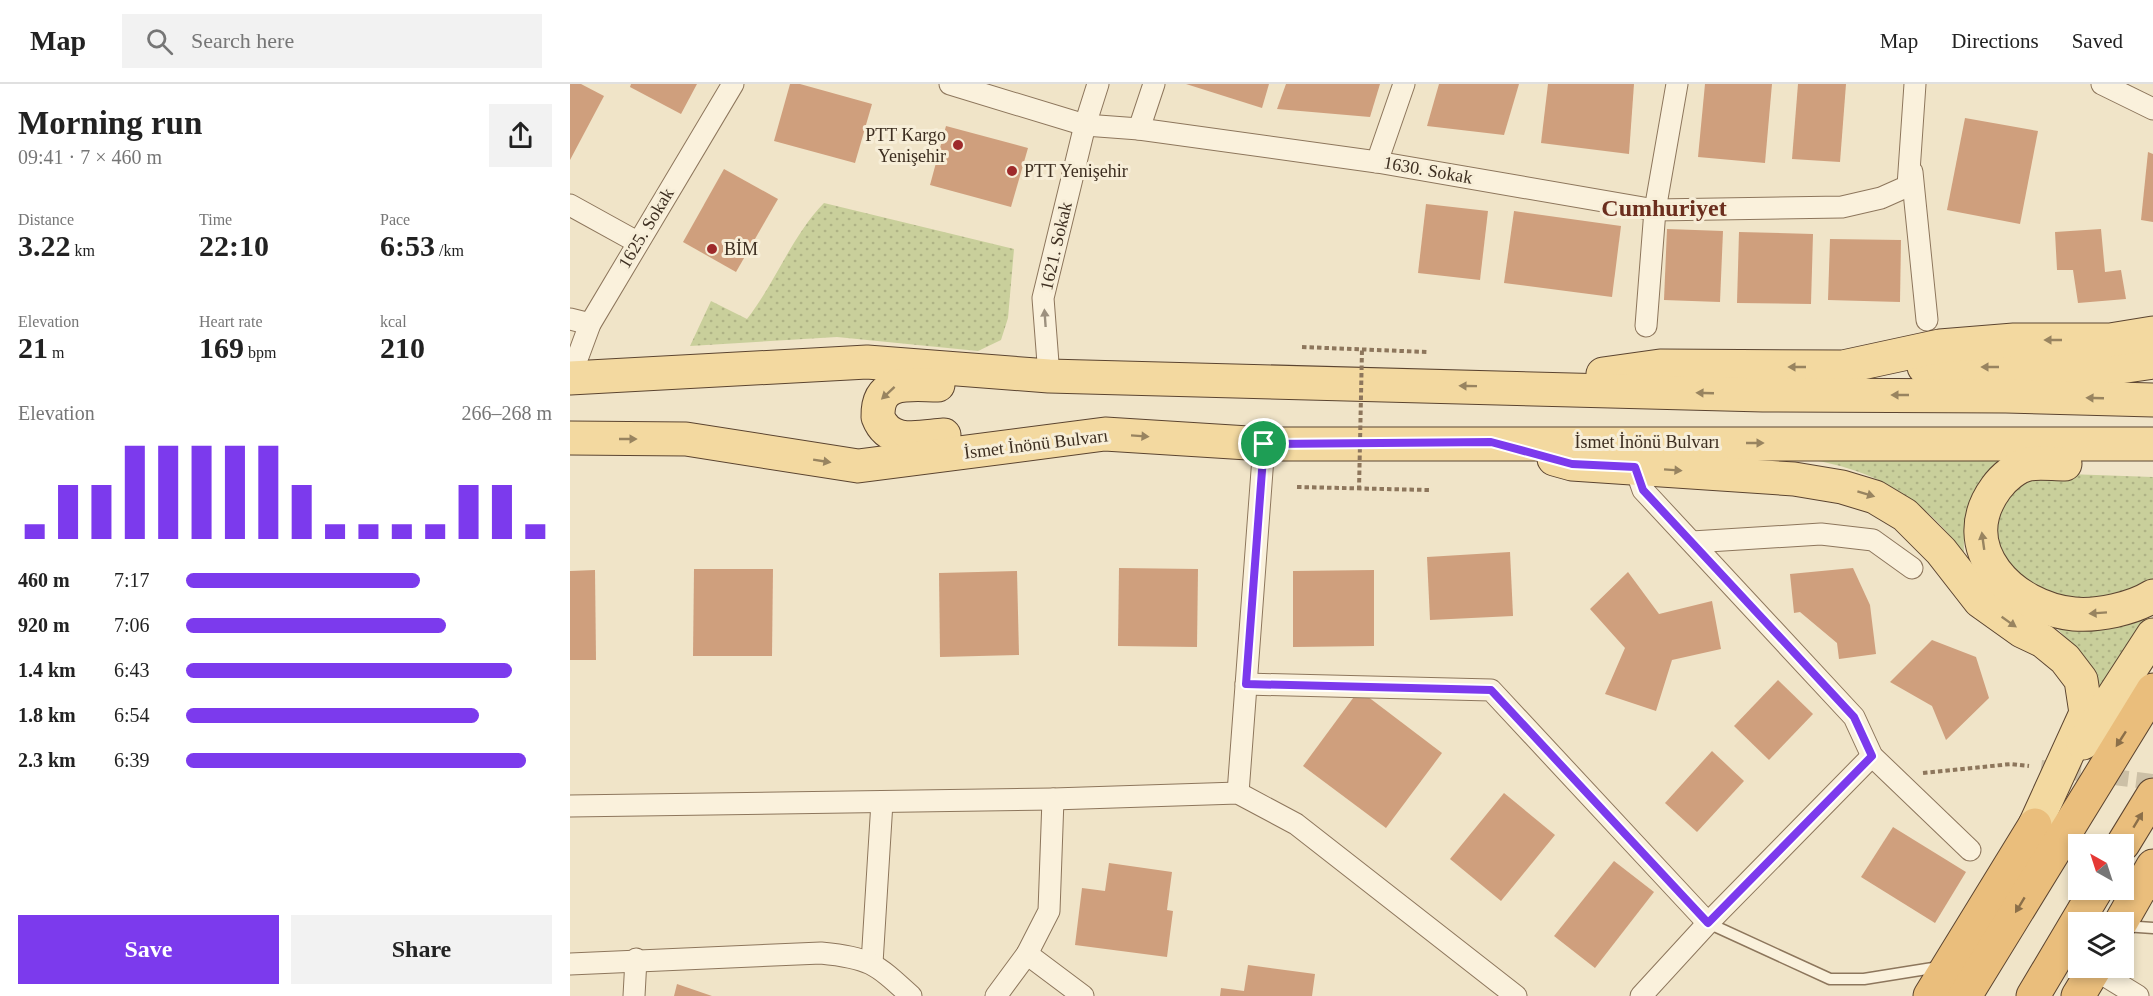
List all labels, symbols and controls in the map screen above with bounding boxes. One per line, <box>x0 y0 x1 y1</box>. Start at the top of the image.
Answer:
search box <box>122 14 542 68</box>
text: Map <box>30 25 86 56</box>
icon: search <box>143 25 176 58</box>
text: Search here <box>191 28 294 53</box>
text: Map <box>1880 29 1918 53</box>
text: Directions <box>1951 29 2039 53</box>
text: Saved <box>2072 29 2123 53</box>
button: share <box>489 104 552 167</box>
text: Morning run <box>18 105 202 141</box>
place label: PTT Kargo Yenişehir <box>865 125 946 166</box>
marker: PTT Kargo Yenişehir <box>951 138 965 152</box>
text: 09:41 · 7 × 460 m <box>18 146 162 168</box>
street label: 1630. Sokak <box>1382 152 1474 188</box>
place label: PTT Yenişehir <box>1024 161 1128 181</box>
marker: PTT Yenişehir <box>1005 164 1019 178</box>
street label: 1625. Sokak <box>614 184 678 272</box>
district label: Cumhuriyet <box>1601 195 1727 221</box>
street label: 1621. Sokak <box>1036 200 1076 292</box>
text: Distance <box>18 211 74 228</box>
text: Time <box>199 211 232 228</box>
text: Pace <box>380 211 410 228</box>
text: 3.22 <box>18 229 71 262</box>
text: 22:10 <box>199 229 269 262</box>
text: 6:53 <box>380 229 435 262</box>
place label: BİM <box>724 239 758 259</box>
text: km <box>71 242 95 259</box>
text: /km <box>435 242 464 259</box>
marker: BİM <box>705 242 719 256</box>
one-way arrow <box>1040 308 1049 327</box>
text: Elevation <box>18 313 79 330</box>
text: Heart rate <box>199 313 263 330</box>
text: kcal <box>380 313 407 330</box>
text: 21 <box>18 331 48 364</box>
text: 169 <box>199 331 244 364</box>
text: 210 <box>380 331 425 364</box>
one-way arrow <box>2043 335 2062 345</box>
text: m <box>48 344 64 361</box>
text: bpm <box>244 344 276 361</box>
one-way arrow <box>1788 362 1807 372</box>
one-way arrow <box>1980 362 1999 372</box>
one-way arrow <box>1458 381 1477 391</box>
one-way arrow <box>880 386 895 400</box>
one-way arrow <box>1695 388 1714 398</box>
one-way arrow <box>1890 390 1909 400</box>
one-way arrow <box>2085 394 2104 403</box>
text: Elevation <box>18 402 95 424</box>
text: 266–268 m <box>461 402 552 424</box>
pin <box>1238 418 1289 469</box>
street label: İsmet İnönü Bulvarı <box>963 425 1109 463</box>
icon: arrive <box>1247 427 1280 460</box>
one-way arrow <box>1131 432 1150 441</box>
street label: İsmet İnönü Bulvarı <box>1575 432 1719 452</box>
one-way arrow <box>619 434 638 444</box>
one-way arrow <box>1745 438 1764 448</box>
one-way arrow <box>812 456 831 465</box>
one-way arrow <box>1663 465 1682 475</box>
one-way arrow <box>1857 490 1875 499</box>
one-way arrow <box>1978 531 1987 550</box>
text: 460 m <box>18 569 70 591</box>
text: 7:17 <box>114 569 150 591</box>
one-way arrow <box>2088 608 2107 618</box>
text: 920 m <box>18 614 70 636</box>
text: 7:06 <box>114 614 150 636</box>
one-way arrow <box>2001 616 2017 627</box>
text: 1.4 km <box>18 659 76 681</box>
text: 6:43 <box>114 659 150 681</box>
text: 1.8 km <box>18 704 76 726</box>
text: 6:54 <box>114 704 150 726</box>
one-way arrow <box>2116 731 2127 747</box>
text: 2.3 km <box>18 749 76 771</box>
text: 6:39 <box>114 749 150 771</box>
one-way arrow <box>2132 812 2143 828</box>
north arrow <box>2068 834 2134 900</box>
map controls <box>2068 834 2134 978</box>
one-way arrow <box>2014 897 2025 913</box>
button: layers <box>2068 912 2134 978</box>
button: Save <box>18 915 279 984</box>
button: Share <box>291 915 552 984</box>

